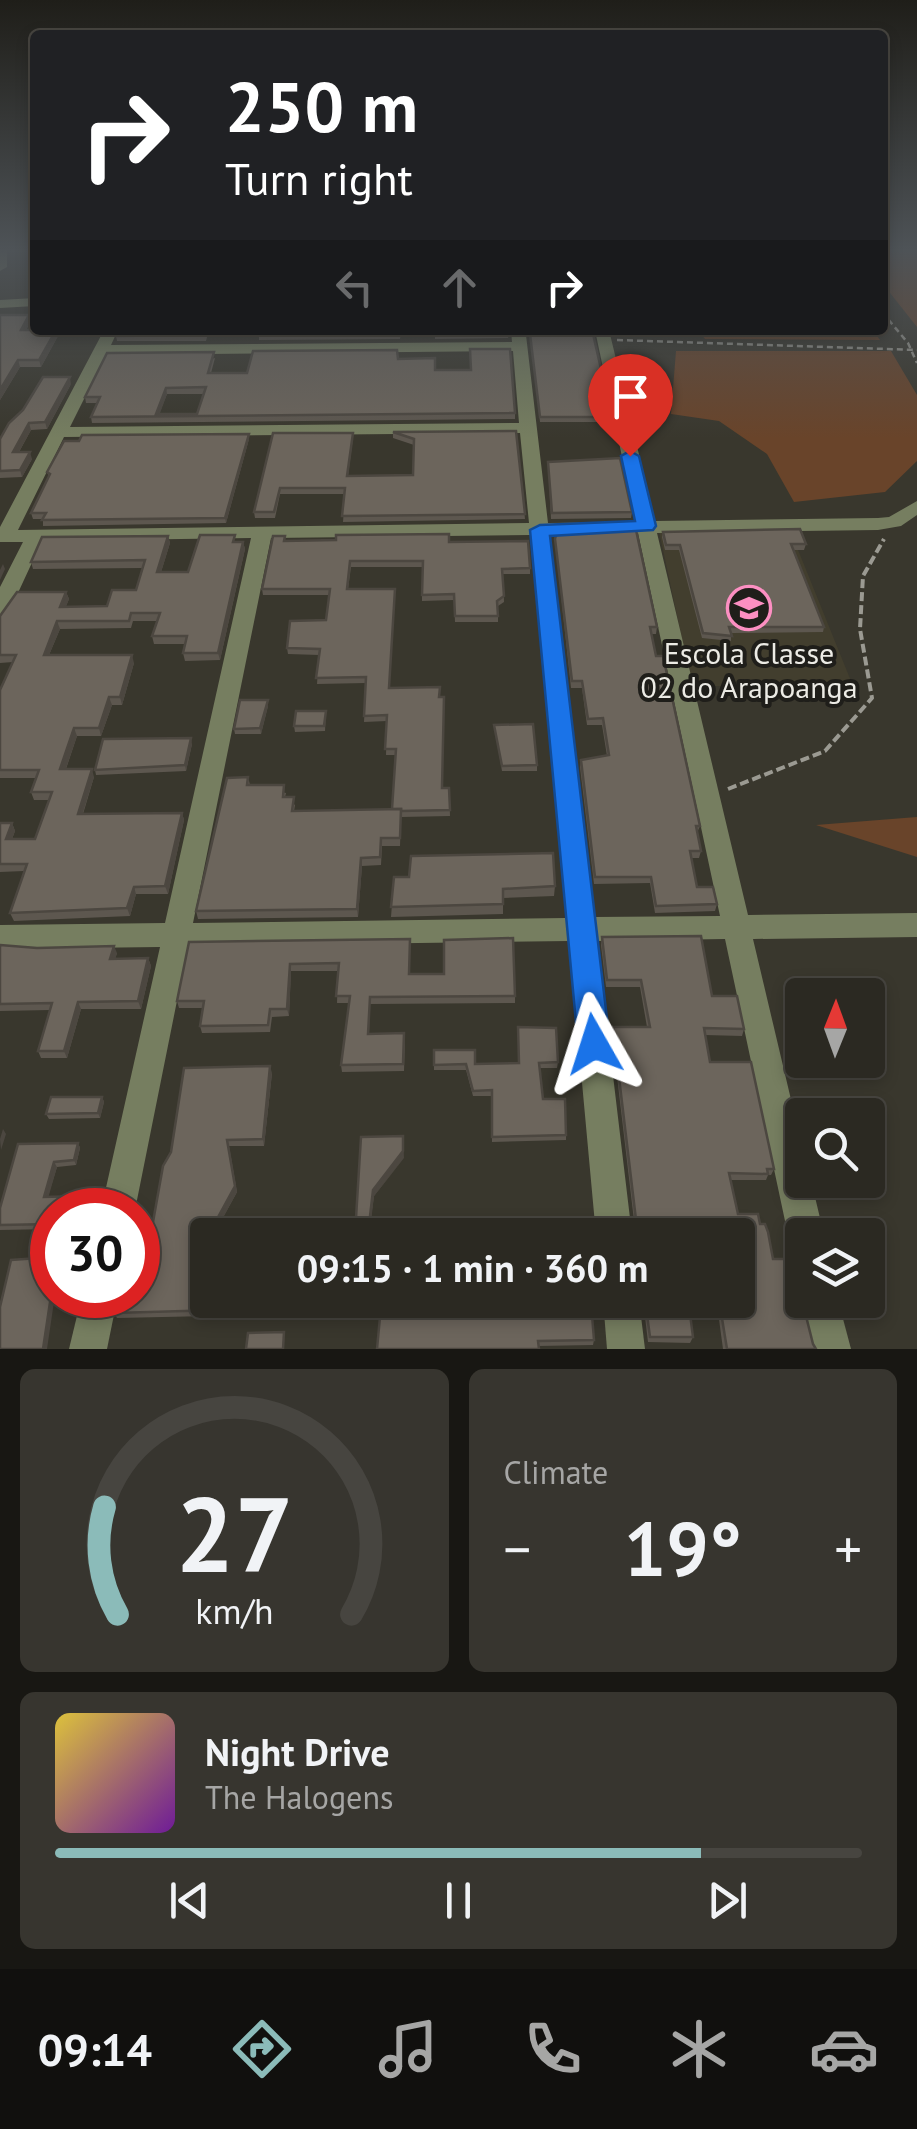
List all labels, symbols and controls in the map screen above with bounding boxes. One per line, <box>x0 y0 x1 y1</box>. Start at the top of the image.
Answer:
text: 250 m <box>225 61 418 151</box>
icon: right <box>60 70 190 200</box>
text: Turn right <box>225 149 413 207</box>
icon: left <box>327 260 382 315</box>
icon: ahead <box>432 260 487 315</box>
icon: right <box>537 260 592 315</box>
pin <box>588 354 673 457</box>
icon: arrive <box>603 369 658 424</box>
school or university icon: Escola Classe 02 do Arapoanga <box>726 585 772 631</box>
place label: Escola Classe 02 do Arapoanga <box>640 633 858 706</box>
north arrow <box>785 978 885 1078</box>
map controls <box>785 978 885 1318</box>
position arrow <box>542 992 646 1096</box>
button: search <box>785 1098 885 1198</box>
speed limit sign: 30 <box>30 1188 160 1318</box>
button: layers <box>785 1218 885 1318</box>
text: 09:15 · 1 min · 360 m <box>297 1243 648 1292</box>
text: Climate <box>504 1451 608 1493</box>
text: 27 <box>175 1466 293 1601</box>
text: 19° <box>624 1500 742 1597</box>
text: − <box>504 1513 531 1584</box>
text: + <box>834 1513 862 1584</box>
text: km/h <box>195 1588 273 1634</box>
text: Night Drive <box>205 1727 389 1776</box>
text: The Halogens <box>205 1776 393 1818</box>
icon: previous <box>162 1873 217 1928</box>
icon: pause <box>431 1873 486 1928</box>
icon: next <box>700 1873 755 1928</box>
icon: directions <box>227 2014 297 2084</box>
icon: music <box>373 2014 443 2084</box>
icon: phone <box>518 2014 588 2084</box>
icon: climate <box>664 2014 734 2084</box>
icon: car <box>809 2014 879 2084</box>
text: 09:14 <box>38 2020 152 2078</box>

